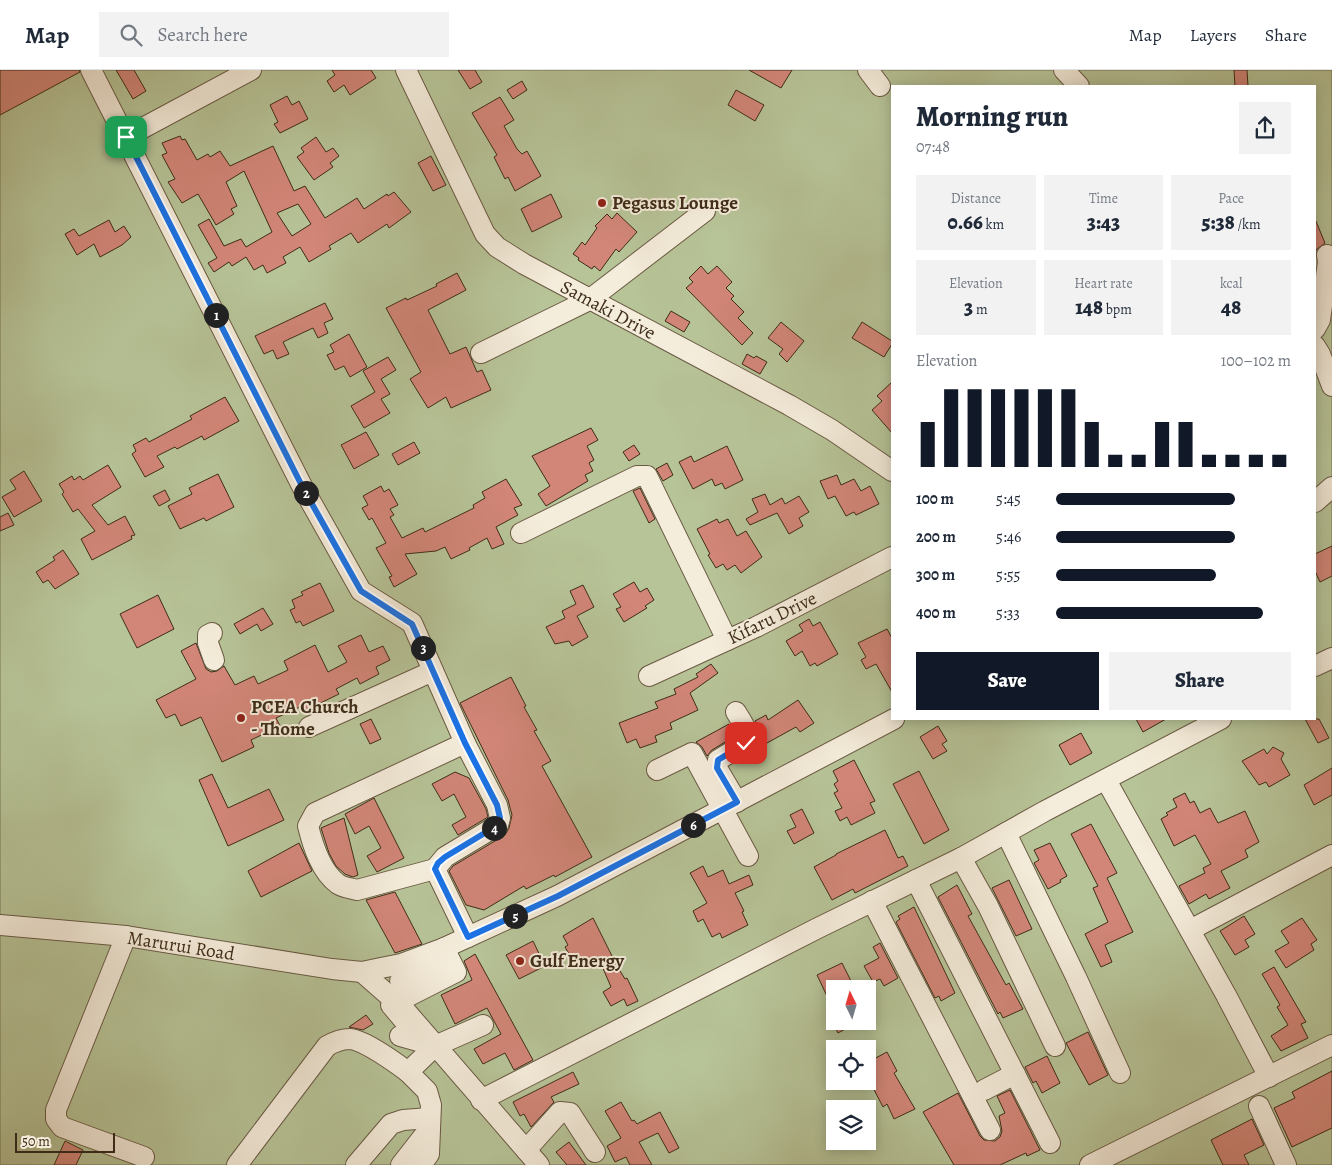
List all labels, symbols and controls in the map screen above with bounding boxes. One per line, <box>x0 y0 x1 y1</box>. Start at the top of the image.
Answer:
search box <box>99 12 449 57</box>
text: Map <box>25 19 69 51</box>
icon: search <box>117 21 145 49</box>
text: Search here <box>157 22 248 48</box>
text: Map <box>1129 23 1162 47</box>
text: Layers <box>1190 23 1237 47</box>
text: Share <box>1265 23 1307 47</box>
text: Morning run <box>916 98 1068 136</box>
button: share <box>1239 102 1291 154</box>
pin <box>105 116 147 158</box>
icon: arrive <box>112 123 140 151</box>
text: 07:48 <box>916 136 950 158</box>
text: Distance <box>951 189 1001 208</box>
text: Time <box>1089 189 1118 208</box>
text: Pace <box>1218 189 1244 208</box>
place label: Pegasus Lounge <box>612 190 738 216</box>
marker: Pegasus Lounge <box>596 197 608 209</box>
text: 0.66 <box>947 208 983 236</box>
text: 3:43 <box>1087 208 1120 236</box>
text: 5:38 <box>1202 208 1235 236</box>
text: km <box>983 215 1004 234</box>
text: /km <box>1235 215 1261 234</box>
street label: Samaki Drive <box>556 274 660 346</box>
text: Elevation <box>949 274 1003 293</box>
text: Heart rate <box>1074 274 1133 293</box>
text: kcal <box>1220 274 1242 293</box>
text: 3 <box>964 293 973 321</box>
text: 148 <box>1075 293 1103 321</box>
text: 48 <box>1221 293 1241 321</box>
text: m <box>973 300 988 319</box>
text: bpm <box>1103 300 1132 319</box>
pin: 1 <box>204 302 228 328</box>
text: 1 <box>214 306 219 325</box>
text: Elevation <box>916 350 977 372</box>
text: 100–102 m <box>1221 350 1291 372</box>
pin: 2 <box>294 480 318 506</box>
text: 2 <box>303 484 310 503</box>
text: 100 m <box>916 488 954 510</box>
text: 5:45 <box>996 488 1021 510</box>
text: 200 m <box>916 526 956 548</box>
text: 5:46 <box>996 526 1021 548</box>
text: 300 m <box>916 564 955 586</box>
text: 5:55 <box>996 564 1020 586</box>
street label: Kifaru Drive <box>723 585 821 651</box>
text: 400 m <box>916 602 956 624</box>
text: 5:33 <box>996 602 1020 624</box>
pin: 3 <box>410 636 436 660</box>
text: 3 <box>420 639 427 658</box>
button: Save <box>916 652 1099 710</box>
button: Share <box>1109 652 1291 710</box>
place label: PCEA Church - Thome <box>251 694 359 742</box>
marker: PCEA Church - Thome <box>235 712 247 724</box>
pin <box>725 722 767 764</box>
icon: check <box>732 729 760 757</box>
pin: 6 <box>680 812 706 838</box>
pin: 4 <box>482 816 506 840</box>
text: 6 <box>690 816 697 835</box>
text: 4 <box>491 819 498 838</box>
pin: 5 <box>502 904 528 928</box>
text: 5 <box>513 907 518 926</box>
street label: Marurui Road <box>125 925 237 967</box>
place label: Gulf Energy <box>530 948 625 974</box>
marker: Gulf Energy <box>514 955 526 967</box>
north arrow <box>826 980 876 1030</box>
map controls <box>826 980 876 1150</box>
button: locate <box>826 1040 876 1090</box>
button: layers <box>826 1100 876 1150</box>
scale bar <box>15 1130 115 1153</box>
text: 50 m <box>22 1132 50 1151</box>

